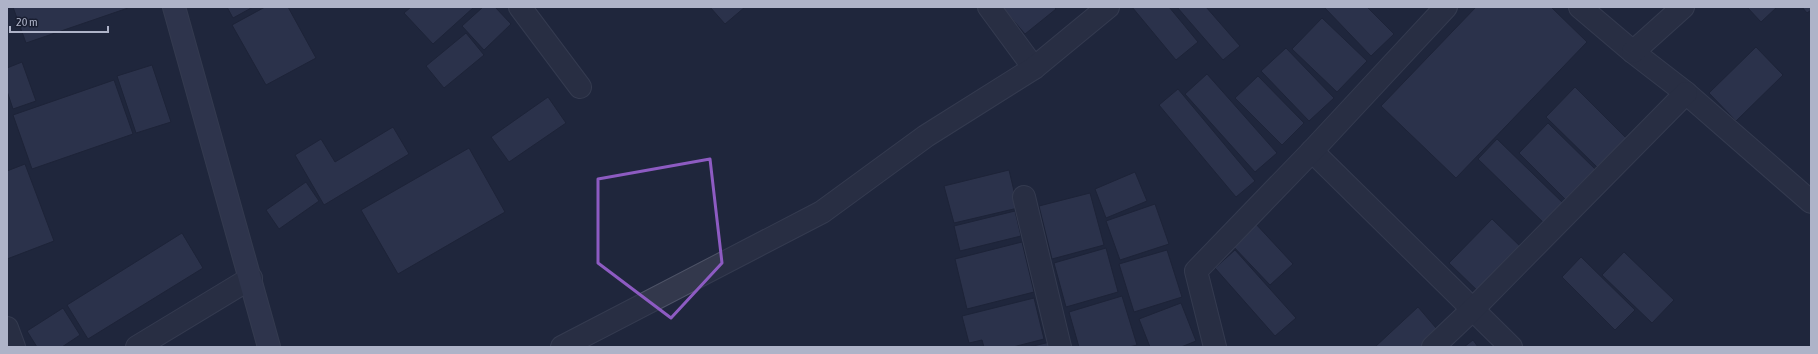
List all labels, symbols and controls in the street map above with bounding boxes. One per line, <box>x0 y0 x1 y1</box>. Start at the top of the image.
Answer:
scale bar <box>10 8 108 34</box>
text: 20 m <box>16 15 38 29</box>

